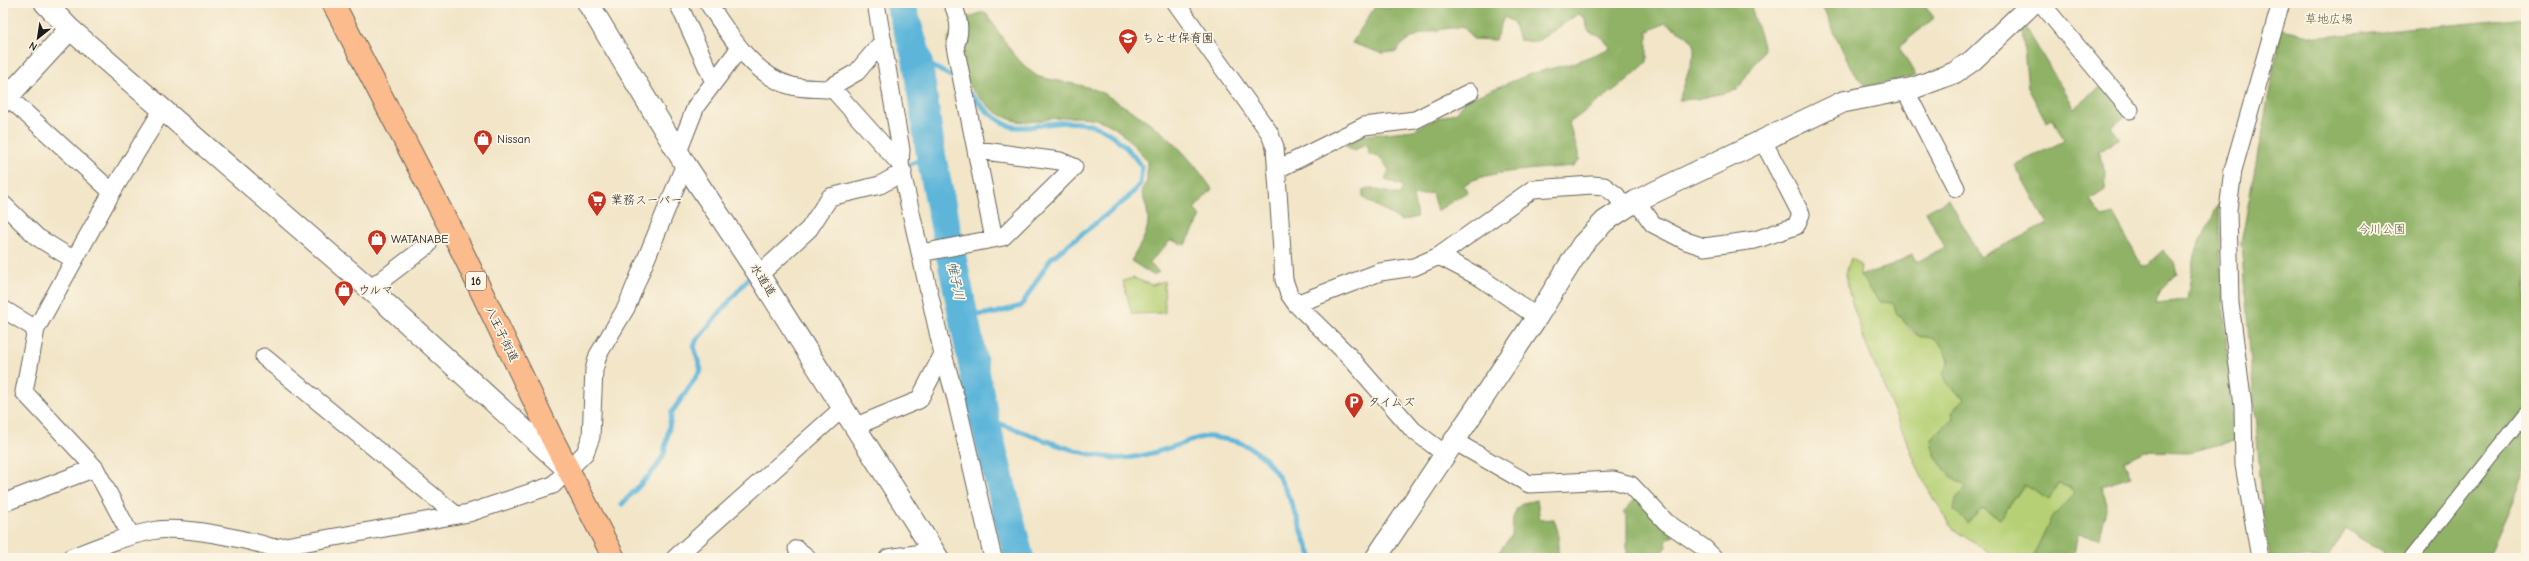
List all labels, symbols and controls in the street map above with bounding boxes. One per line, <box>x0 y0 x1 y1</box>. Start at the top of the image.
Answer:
park label: 草地広場 <box>2305 12 2353 26</box>
north arrow <box>18 18 58 58</box>
school or university icon: ちとせ保育園 <box>1117 27 1139 55</box>
place label: ちとせ保育園 <box>1142 31 1214 45</box>
text: N <box>27 39 40 54</box>
shop icon: Nissan <box>472 128 494 156</box>
place label: Nissan <box>497 132 530 146</box>
supermarket icon: 業務スーパー <box>586 189 608 217</box>
place label: 業務スーパー <box>611 193 683 207</box>
park label: 今川公園 <box>2358 222 2406 236</box>
shop icon: WATANABE <box>366 228 388 256</box>
place label: WATANABE <box>391 232 449 246</box>
water label: 帷子川 <box>945 260 967 302</box>
street label: 水道道 <box>747 261 779 299</box>
road number: 16 <box>466 272 486 290</box>
shop icon: ウルマ <box>333 279 355 307</box>
place label: ウルマ <box>358 283 393 297</box>
street label: 八王子街道 <box>483 304 521 364</box>
parking icon: タイムズ <box>1343 391 1365 419</box>
place label: タイムズ <box>1368 395 1415 409</box>

